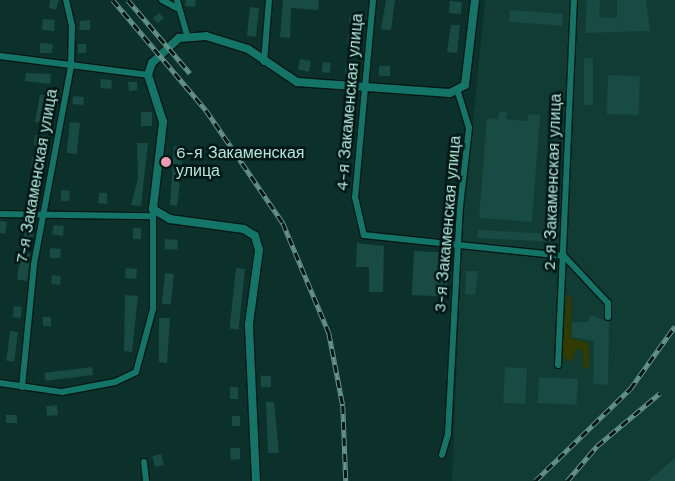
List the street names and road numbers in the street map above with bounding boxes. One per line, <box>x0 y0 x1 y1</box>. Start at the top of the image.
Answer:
street label: 4-я Закаменская улица <box>333 13 367 191</box>
street label: 7-я Закаменская улица <box>12 88 62 264</box>
street label: 2-я Закаменская улица <box>540 93 566 271</box>
street label: 3-я Закаменская улица <box>431 135 465 313</box>

